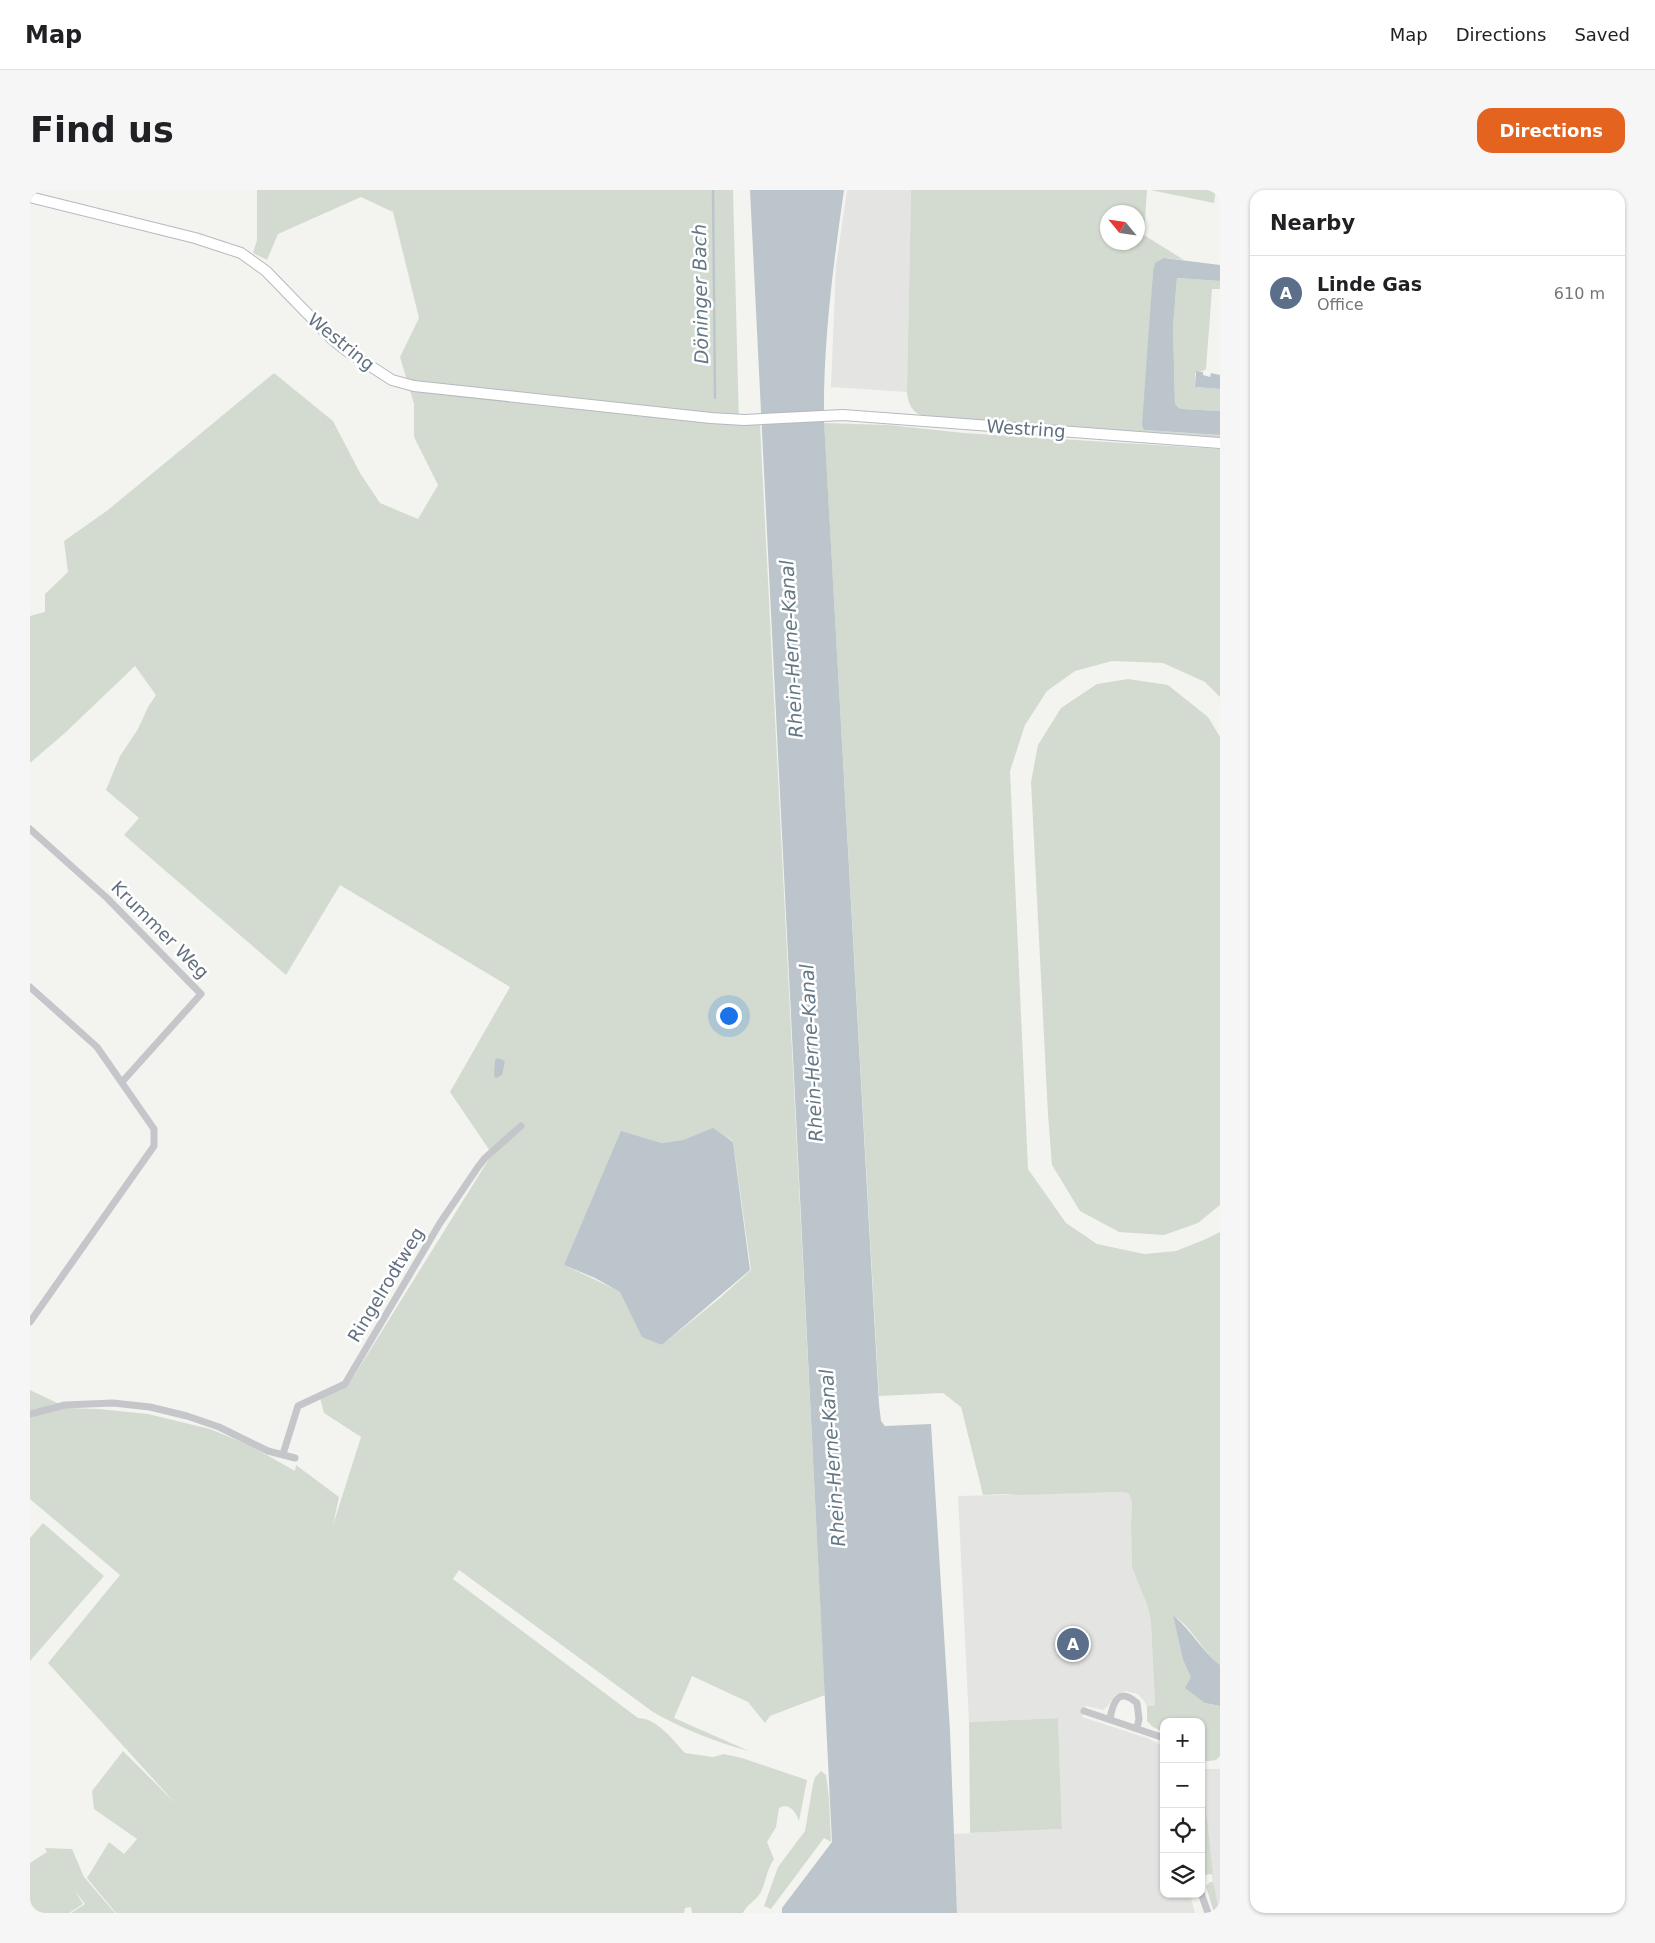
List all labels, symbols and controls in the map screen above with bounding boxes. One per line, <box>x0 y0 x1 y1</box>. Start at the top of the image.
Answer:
text: Map <box>25 21 82 49</box>
text: Map <box>1390 24 1428 45</box>
text: Directions <box>1456 24 1546 45</box>
text: Saved <box>1574 24 1630 45</box>
button: Directions <box>1477 108 1625 153</box>
text: Find us <box>30 110 174 150</box>
north arrow <box>1100 205 1145 250</box>
text: Nearby <box>1270 211 1355 235</box>
water label: Döninger Bach <box>688 224 712 364</box>
text: Linde Gas <box>1317 273 1422 295</box>
text: A <box>1280 284 1292 303</box>
text: 610 m <box>1554 284 1605 303</box>
text: Office <box>1317 295 1364 314</box>
street label: Westring <box>304 308 379 375</box>
street label: Westring <box>986 415 1066 442</box>
water label: Rhein-Herne-Kanal <box>775 559 807 738</box>
street label: Krummer Weg <box>107 877 213 983</box>
water label: Rhein-Herne-Kanal <box>795 963 827 1142</box>
your location <box>716 1003 742 1029</box>
street label: Ringelrodtweg <box>343 1224 428 1346</box>
water label: Rhein-Herne-Kanal <box>815 1368 849 1547</box>
pin: A <box>1057 1625 1089 1663</box>
map controls <box>1160 1718 1205 1898</box>
button: + <box>1160 1718 1205 1763</box>
button: − <box>1160 1763 1205 1808</box>
button: locate <box>1160 1808 1205 1853</box>
button: layers <box>1160 1853 1205 1898</box>

